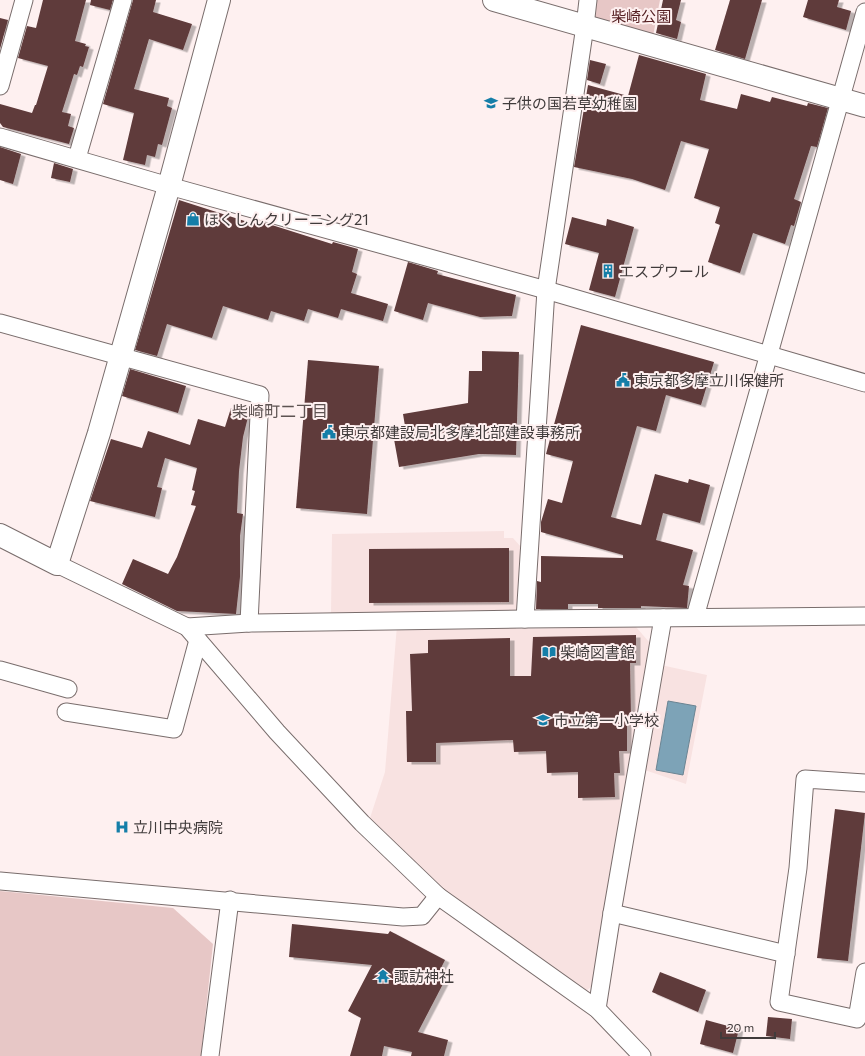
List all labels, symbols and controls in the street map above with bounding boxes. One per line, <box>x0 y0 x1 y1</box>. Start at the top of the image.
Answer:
park label: 柴崎公園 <box>611 7 671 25</box>
place label: 子供の国若草幼稚園 <box>502 94 637 112</box>
school or university icon: 子供の国若草幼稚園 <box>483 95 499 111</box>
place label: ほくしんクリーニング21 <box>204 210 369 228</box>
shop icon: ほくしんクリーニング21 <box>185 211 201 227</box>
place label: エスプワール <box>619 262 709 280</box>
building icon: エスプワール <box>600 263 616 279</box>
place label: 東京都多摩立川保健所 <box>634 371 784 389</box>
public building icon: 東京都多摩立川保健所 <box>615 372 631 388</box>
district label: 柴崎町二丁目 <box>232 401 328 420</box>
place label: 東京都建設局北多摩北部建設事務所 <box>340 423 580 441</box>
public building icon: 東京都建設局北多摩北部建設事務所 <box>321 424 337 440</box>
place label: 柴崎図書館 <box>560 643 635 661</box>
library icon: 柴崎図書館 <box>541 644 557 660</box>
place label: 市立第一小学校 <box>554 711 659 729</box>
school or university icon: 市立第一小学校 <box>535 712 551 728</box>
place label: 立川中央病院 <box>133 818 223 836</box>
hospital icon: 立川中央病院 <box>114 819 130 835</box>
place label: 諏訪神社 <box>394 967 454 985</box>
temple icon: 諏訪神社 <box>375 968 391 984</box>
scale bar <box>721 1014 775 1040</box>
text: 20 m <box>727 1020 754 1034</box>

